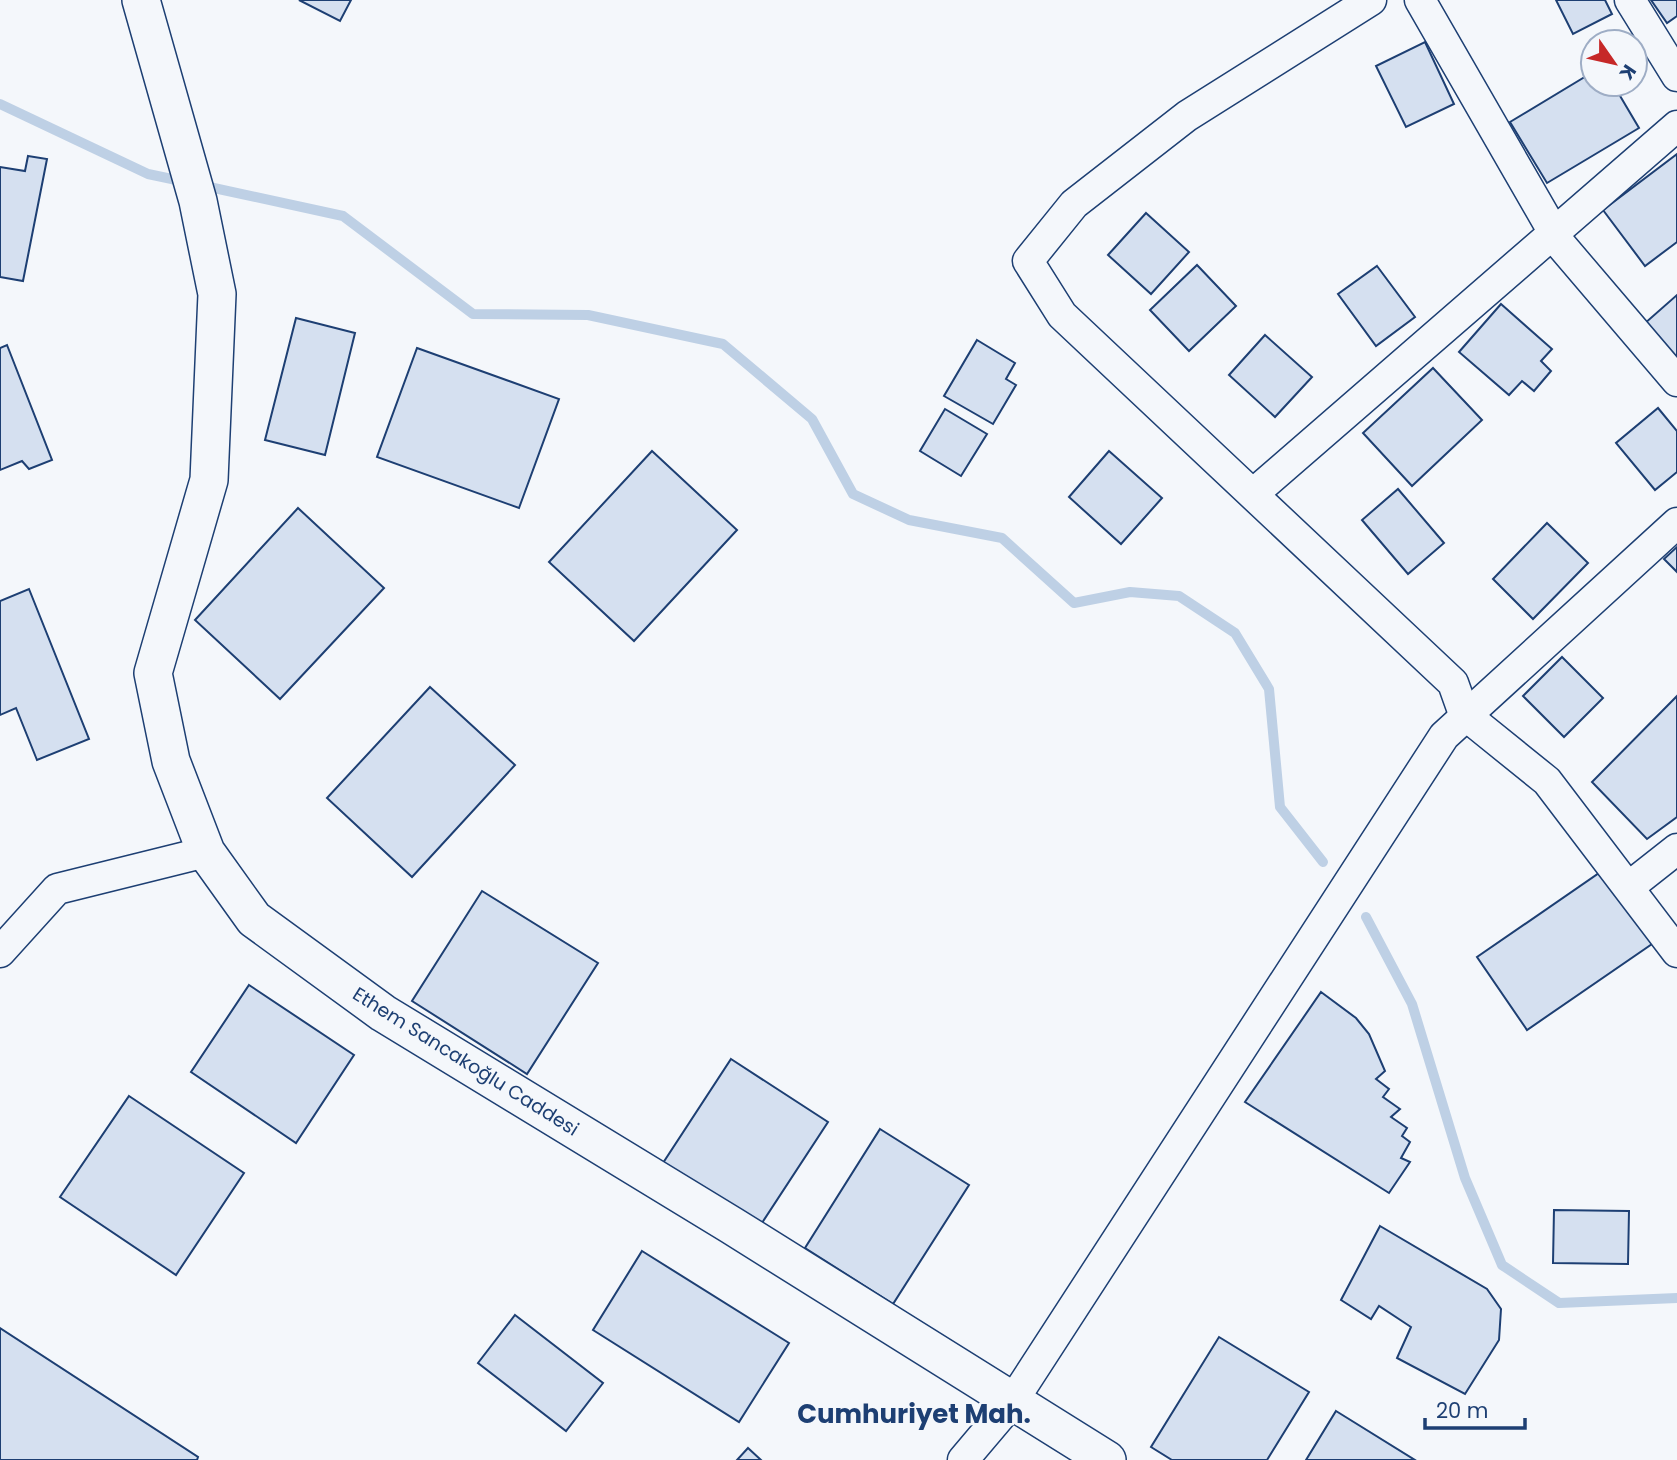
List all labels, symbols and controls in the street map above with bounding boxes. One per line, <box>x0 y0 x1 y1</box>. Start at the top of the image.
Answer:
north arrow <box>1579 28 1649 98</box>
text: K <box>1613 59 1643 85</box>
street label: Ethem Sancakoğlu Caddesi <box>347 981 584 1142</box>
scale bar <box>1425 1386 1525 1430</box>
district label: Cumhuriyet Mah. <box>797 1396 1031 1432</box>
text: 20 m <box>1436 1396 1489 1425</box>

